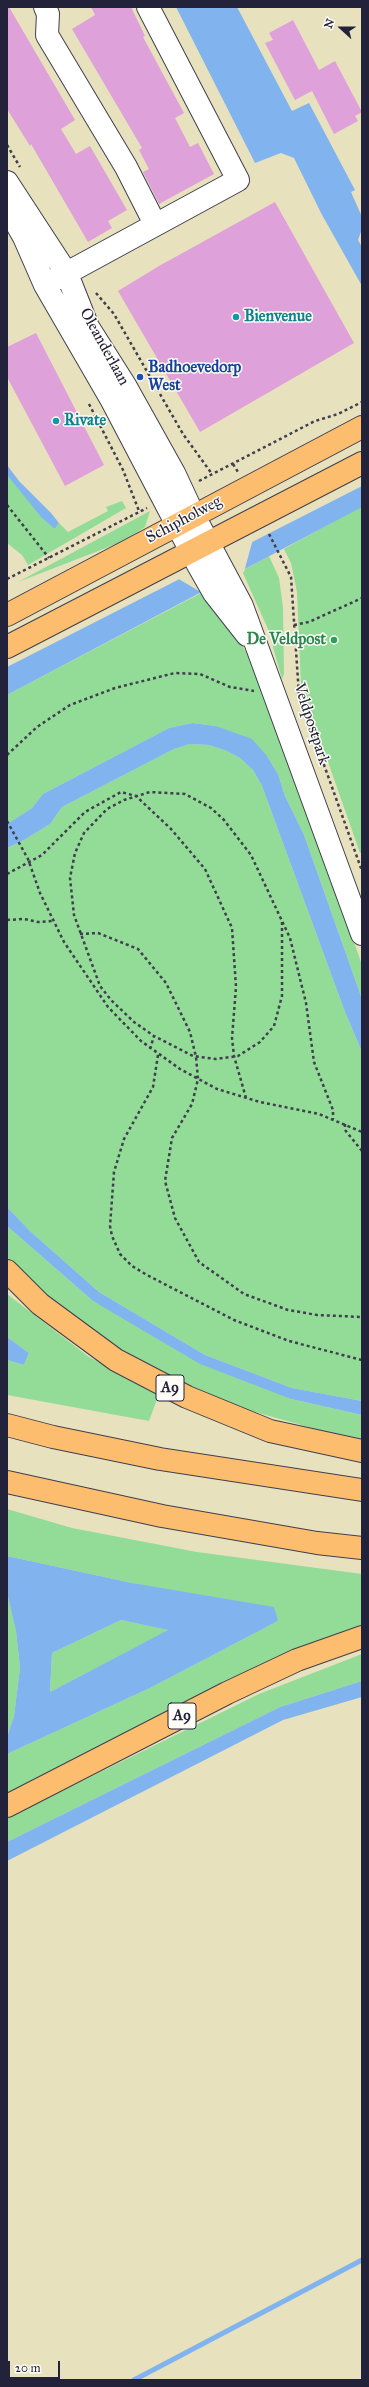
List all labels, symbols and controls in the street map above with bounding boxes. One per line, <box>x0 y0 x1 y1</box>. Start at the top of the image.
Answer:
north arrow <box>321 8 361 48</box>
text: N <box>322 17 337 30</box>
street label: Oleanderlaan <box>75 305 133 389</box>
place label: Bienvenue <box>244 307 312 327</box>
marker: Bienvenue <box>231 312 241 322</box>
place label: Badhoevedorp West <box>148 358 241 396</box>
marker: Badhoevedorp West <box>135 372 145 382</box>
place label: Rivate <box>64 411 106 431</box>
marker: Rivate <box>51 416 61 426</box>
street label: Schipholweg <box>143 492 225 548</box>
place label: De Veldpost <box>247 630 326 650</box>
marker: De Veldpost <box>329 635 339 645</box>
street label: Veldpostpark <box>289 681 333 767</box>
road number: A9 <box>156 1375 184 1401</box>
road number: A9 <box>168 1703 196 1729</box>
scale bar <box>10 2353 62 2379</box>
text: 20 m <box>15 2361 41 2375</box>

